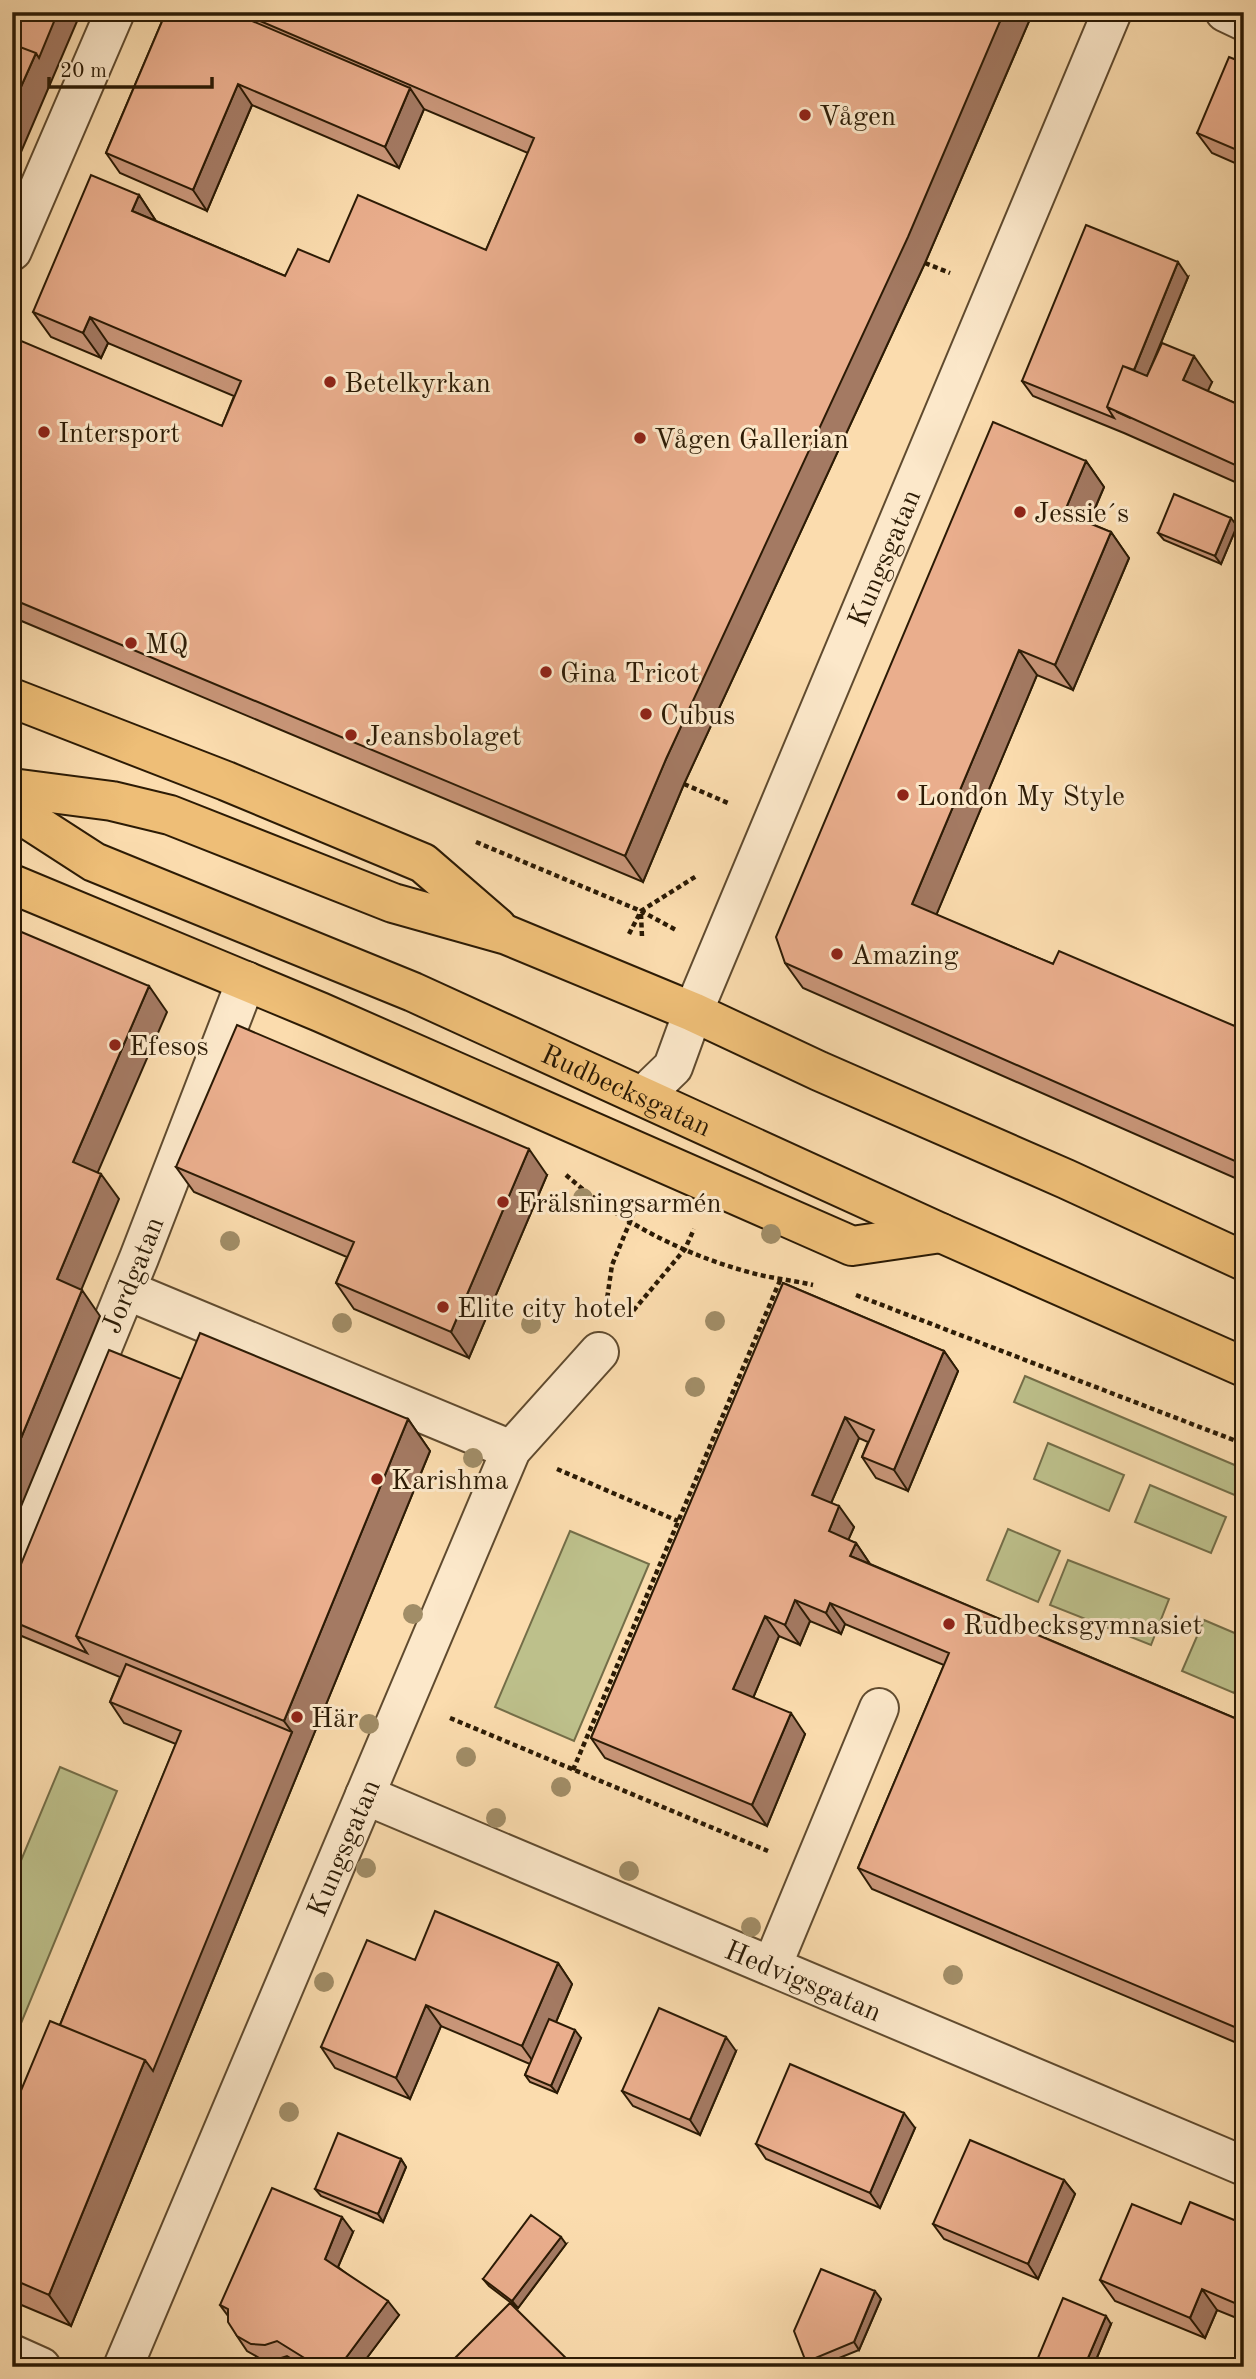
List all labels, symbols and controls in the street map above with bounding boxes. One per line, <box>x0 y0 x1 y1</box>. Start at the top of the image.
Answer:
scale bar <box>49 46 212 90</box>
text: 20 m <box>60 61 107 82</box>
place label: Vågen <box>819 104 896 132</box>
marker: Vågen <box>797 107 813 123</box>
place label: Betelkyrkan <box>344 371 491 399</box>
marker: Betelkyrkan <box>322 374 338 390</box>
place label: Intersport <box>58 421 180 449</box>
marker: Intersport <box>36 424 52 440</box>
place label: Vågen Gallerian <box>654 427 849 455</box>
marker: Vågen Gallerian <box>632 430 648 446</box>
street label: Kungsgatan <box>845 486 927 632</box>
place label: Jessie´s <box>1034 501 1129 529</box>
marker: Jessie´s <box>1012 504 1028 520</box>
place label: MQ <box>145 632 188 660</box>
marker: MQ <box>123 635 139 651</box>
place label: Gina Tricot <box>560 661 699 689</box>
marker: Gina Tricot <box>538 664 554 680</box>
place label: Cubus <box>660 703 735 731</box>
marker: Cubus <box>638 706 654 722</box>
place label: Jeansbolaget <box>365 724 522 752</box>
marker: Jeansbolaget <box>343 727 359 743</box>
place label: London My Style <box>917 784 1125 812</box>
marker: London My Style <box>895 787 911 803</box>
place label: Amazing <box>851 943 959 971</box>
marker: Amazing <box>829 946 845 962</box>
place label: Efesos <box>129 1034 209 1062</box>
marker: Efesos <box>107 1037 123 1053</box>
street label: Rudbecksgatan <box>536 1041 715 1143</box>
place label: Frälsningsarmén <box>517 1191 722 1219</box>
marker: Frälsningsarmén <box>495 1194 511 1210</box>
street label: Jordgatan <box>99 1214 171 1338</box>
place label: Elite city hotel <box>457 1296 634 1324</box>
marker: Elite city hotel <box>435 1299 451 1315</box>
place label: Karishma <box>391 1468 509 1496</box>
marker: Karishma <box>369 1471 385 1487</box>
place label: Rudbecksgymnasiet <box>963 1613 1202 1641</box>
marker: Rudbecksgymnasiet <box>941 1616 957 1632</box>
place label: Här <box>311 1706 358 1734</box>
marker: Här <box>289 1709 305 1725</box>
street label: Kungsgatan <box>304 1776 387 1922</box>
street label: Hedvigsgatan <box>720 1937 885 2028</box>

